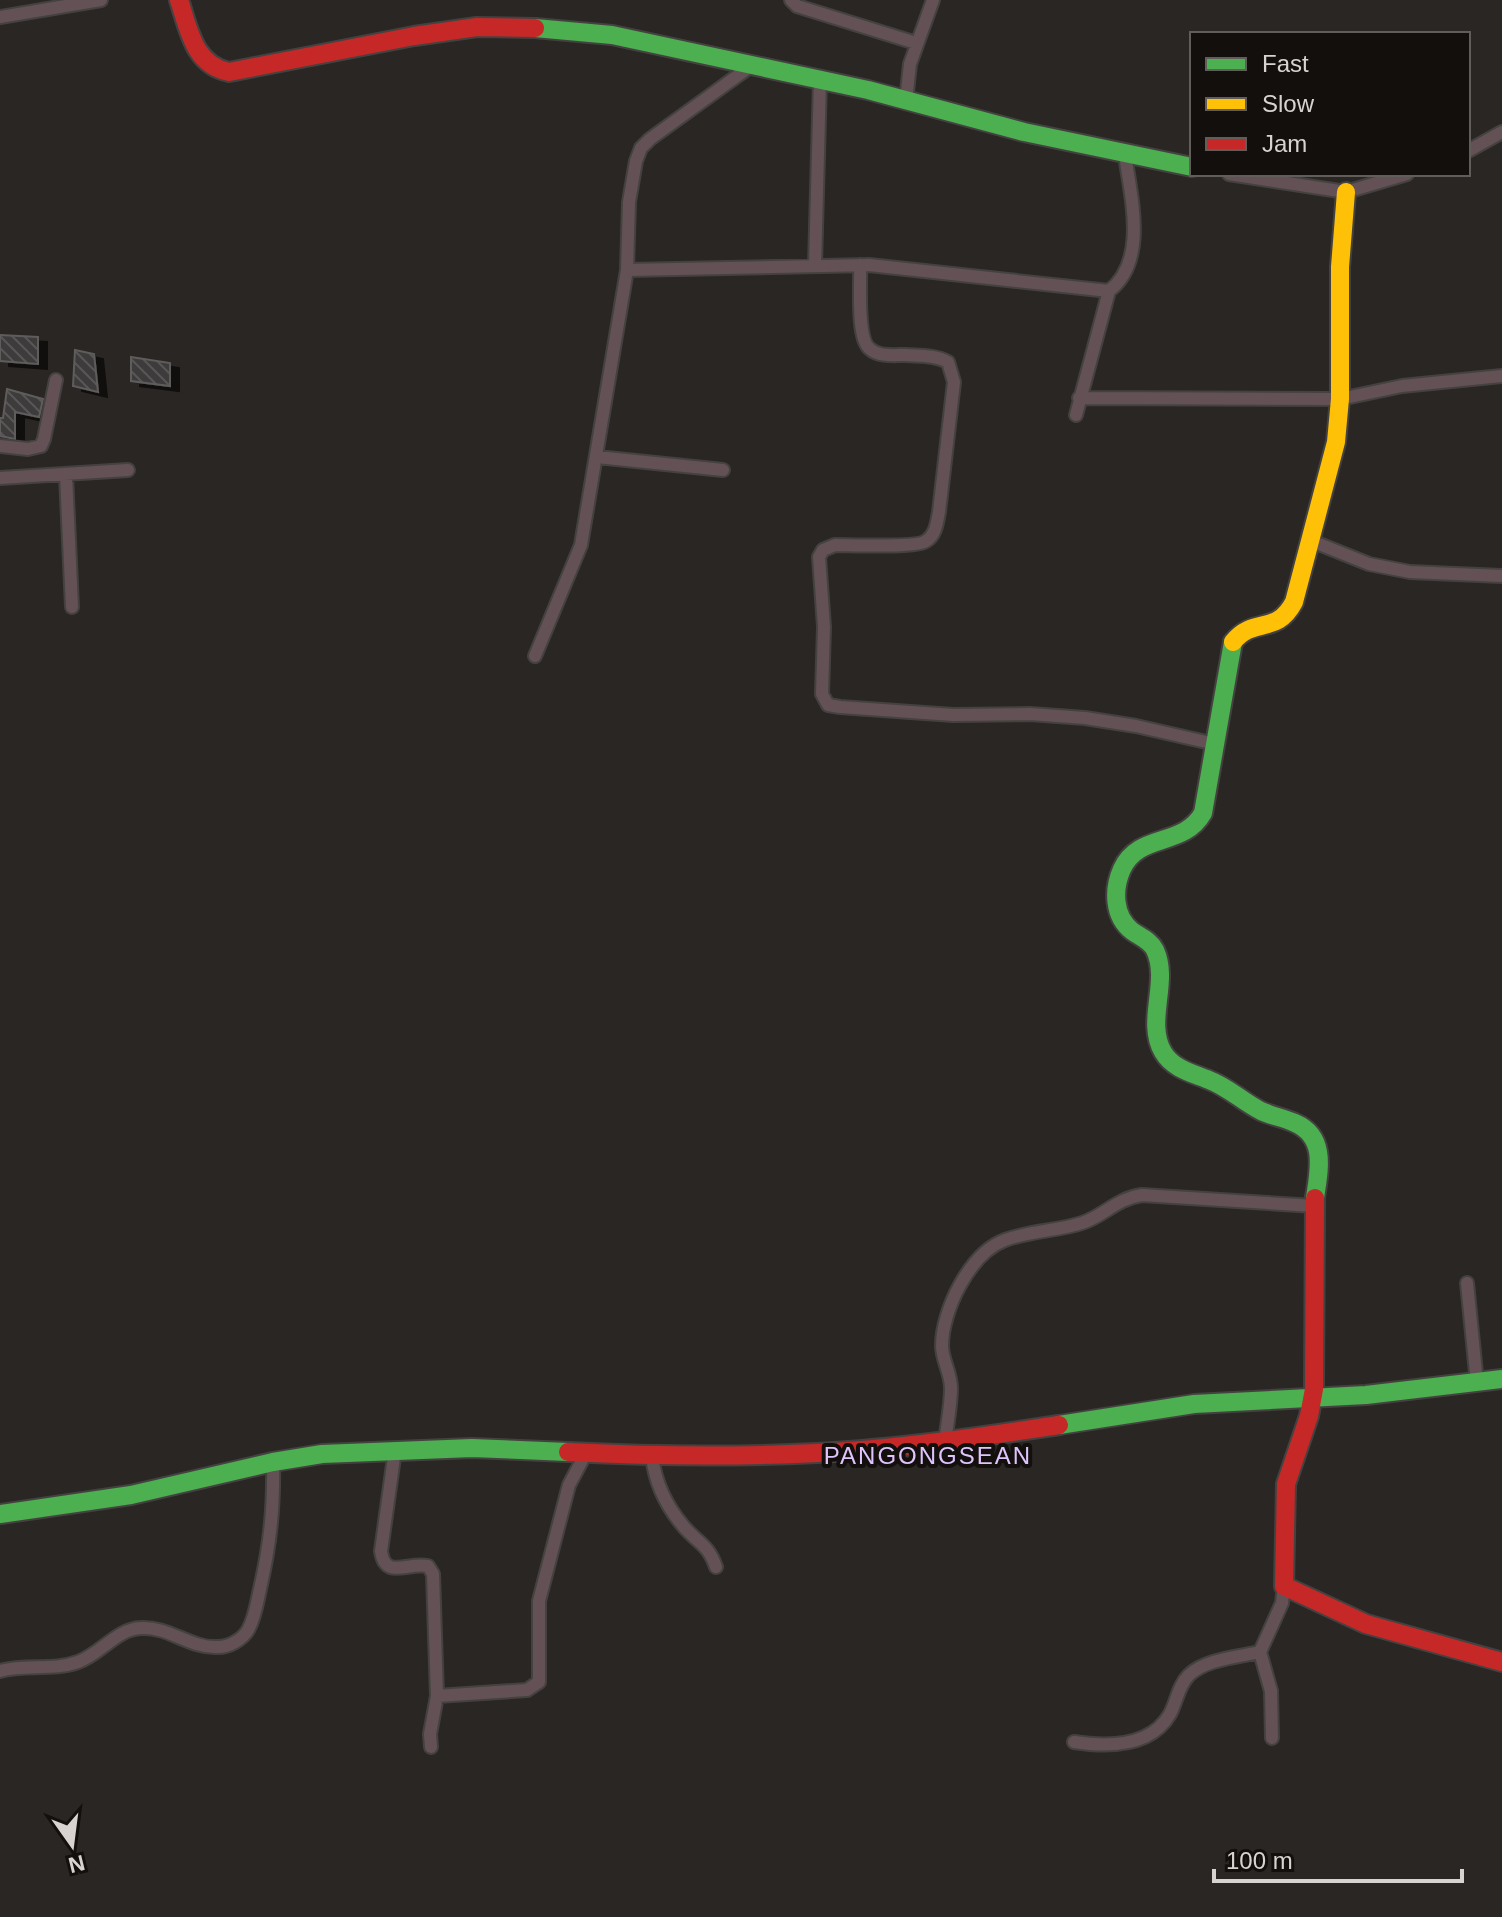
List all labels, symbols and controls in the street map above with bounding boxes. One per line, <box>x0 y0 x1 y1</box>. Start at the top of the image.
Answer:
legend <box>1190 32 1470 176</box>
text: Fast <box>1262 50 1309 77</box>
text: Slow <box>1262 90 1315 117</box>
text: Jam <box>1262 130 1307 157</box>
district label: PANGONGSEAN <box>824 1442 1032 1469</box>
north arrow <box>32 1805 112 1885</box>
scale bar <box>1214 1833 1462 1883</box>
text: 100 m <box>1226 1847 1293 1874</box>
text: N <box>66 1850 87 1878</box>

